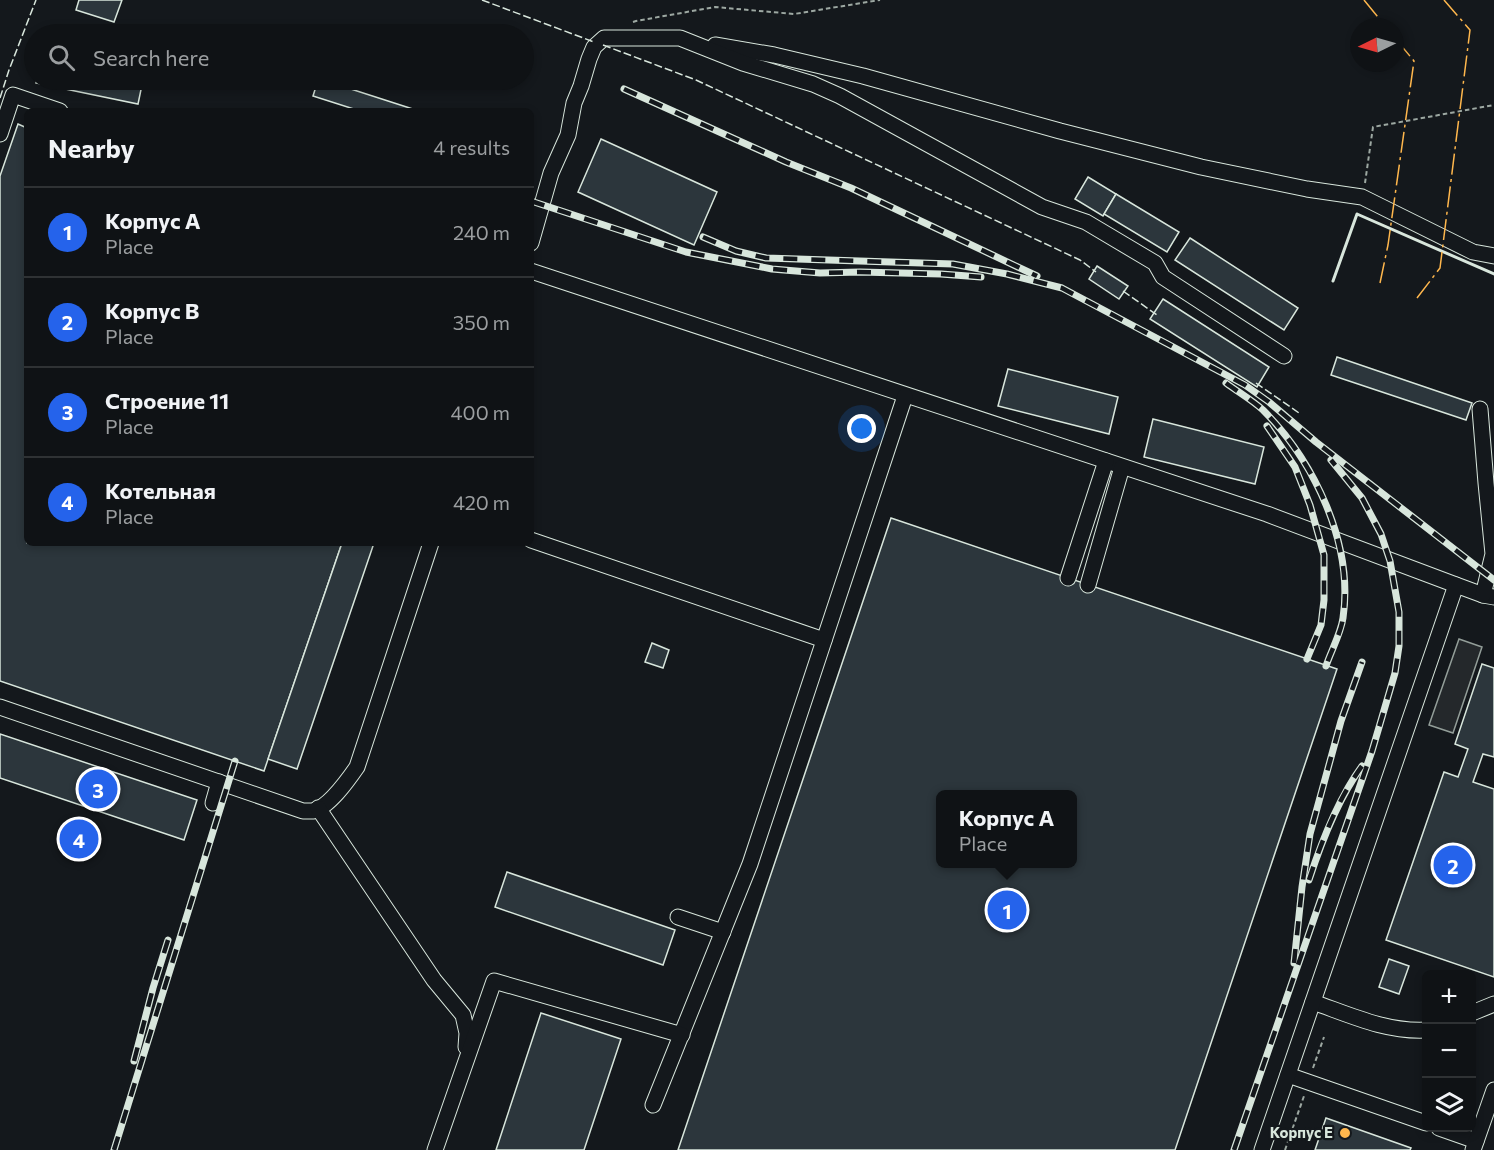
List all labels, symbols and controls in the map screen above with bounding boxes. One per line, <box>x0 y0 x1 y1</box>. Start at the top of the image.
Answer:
north arrow <box>1350 18 1404 72</box>
search box <box>24 24 534 90</box>
icon: search <box>45 41 78 74</box>
text: Search here <box>93 44 209 71</box>
text: Nearby <box>48 132 135 163</box>
text: 4 results <box>433 135 510 159</box>
text: Корпус А <box>105 207 201 234</box>
text: 1 <box>63 220 72 244</box>
text: 240 m <box>453 220 510 244</box>
text: Place <box>105 234 154 258</box>
text: Корпус В <box>105 297 199 324</box>
text: 2 <box>62 310 73 334</box>
text: 350 m <box>453 310 510 334</box>
text: Place <box>105 324 154 348</box>
text: Строение 11 <box>105 387 229 414</box>
text: 3 <box>62 400 73 424</box>
text: 400 m <box>451 400 510 424</box>
text: Place <box>105 414 154 438</box>
your location <box>847 414 876 443</box>
text: Котельная <box>105 477 216 504</box>
text: 4 <box>61 490 74 514</box>
text: 420 m <box>453 490 510 514</box>
text: Place <box>105 504 154 528</box>
pin: 3 <box>78 766 118 812</box>
popup <box>936 790 1077 868</box>
text: Корпус А <box>959 804 1054 831</box>
pin: 4 <box>60 816 98 862</box>
text: Place <box>959 831 1007 855</box>
pin: 2 <box>1434 842 1472 888</box>
pin: 1 <box>988 888 1026 932</box>
map controls <box>1422 970 1476 1132</box>
button: + <box>1422 970 1476 1024</box>
button: − <box>1422 1024 1476 1078</box>
button: layers <box>1422 1078 1476 1132</box>
place label: Корпус Е <box>1270 1123 1333 1141</box>
marker: Корпус Е <box>1338 1126 1352 1140</box>

